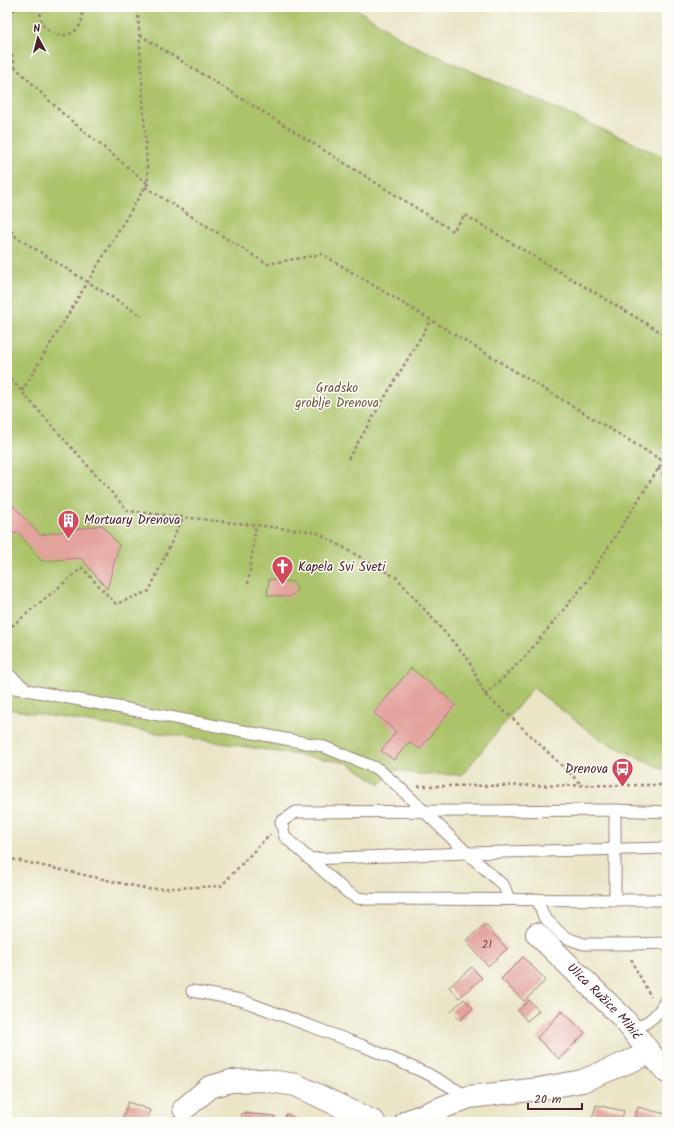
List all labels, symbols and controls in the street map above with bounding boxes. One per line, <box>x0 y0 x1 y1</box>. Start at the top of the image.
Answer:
north arrow <box>18 18 58 58</box>
text: N <box>32 20 41 38</box>
park label: Gradsko groblje Drenova <box>294 378 379 414</box>
building icon: Mortuary Drenova <box>56 507 82 540</box>
place label: Mortuary Drenova <box>84 510 180 531</box>
church icon: Kapela Svi Sveti <box>269 554 295 587</box>
place label: Kapela Svi Sveti <box>298 557 386 578</box>
bus stop icon: Drenova <box>610 756 636 789</box>
place label: Drenova <box>565 759 608 780</box>
house number: 21 <box>482 936 492 954</box>
street label: Ulica Ružice Mihić <box>562 958 647 1045</box>
scale bar <box>528 1085 582 1111</box>
text: 20 m <box>534 1090 562 1109</box>

